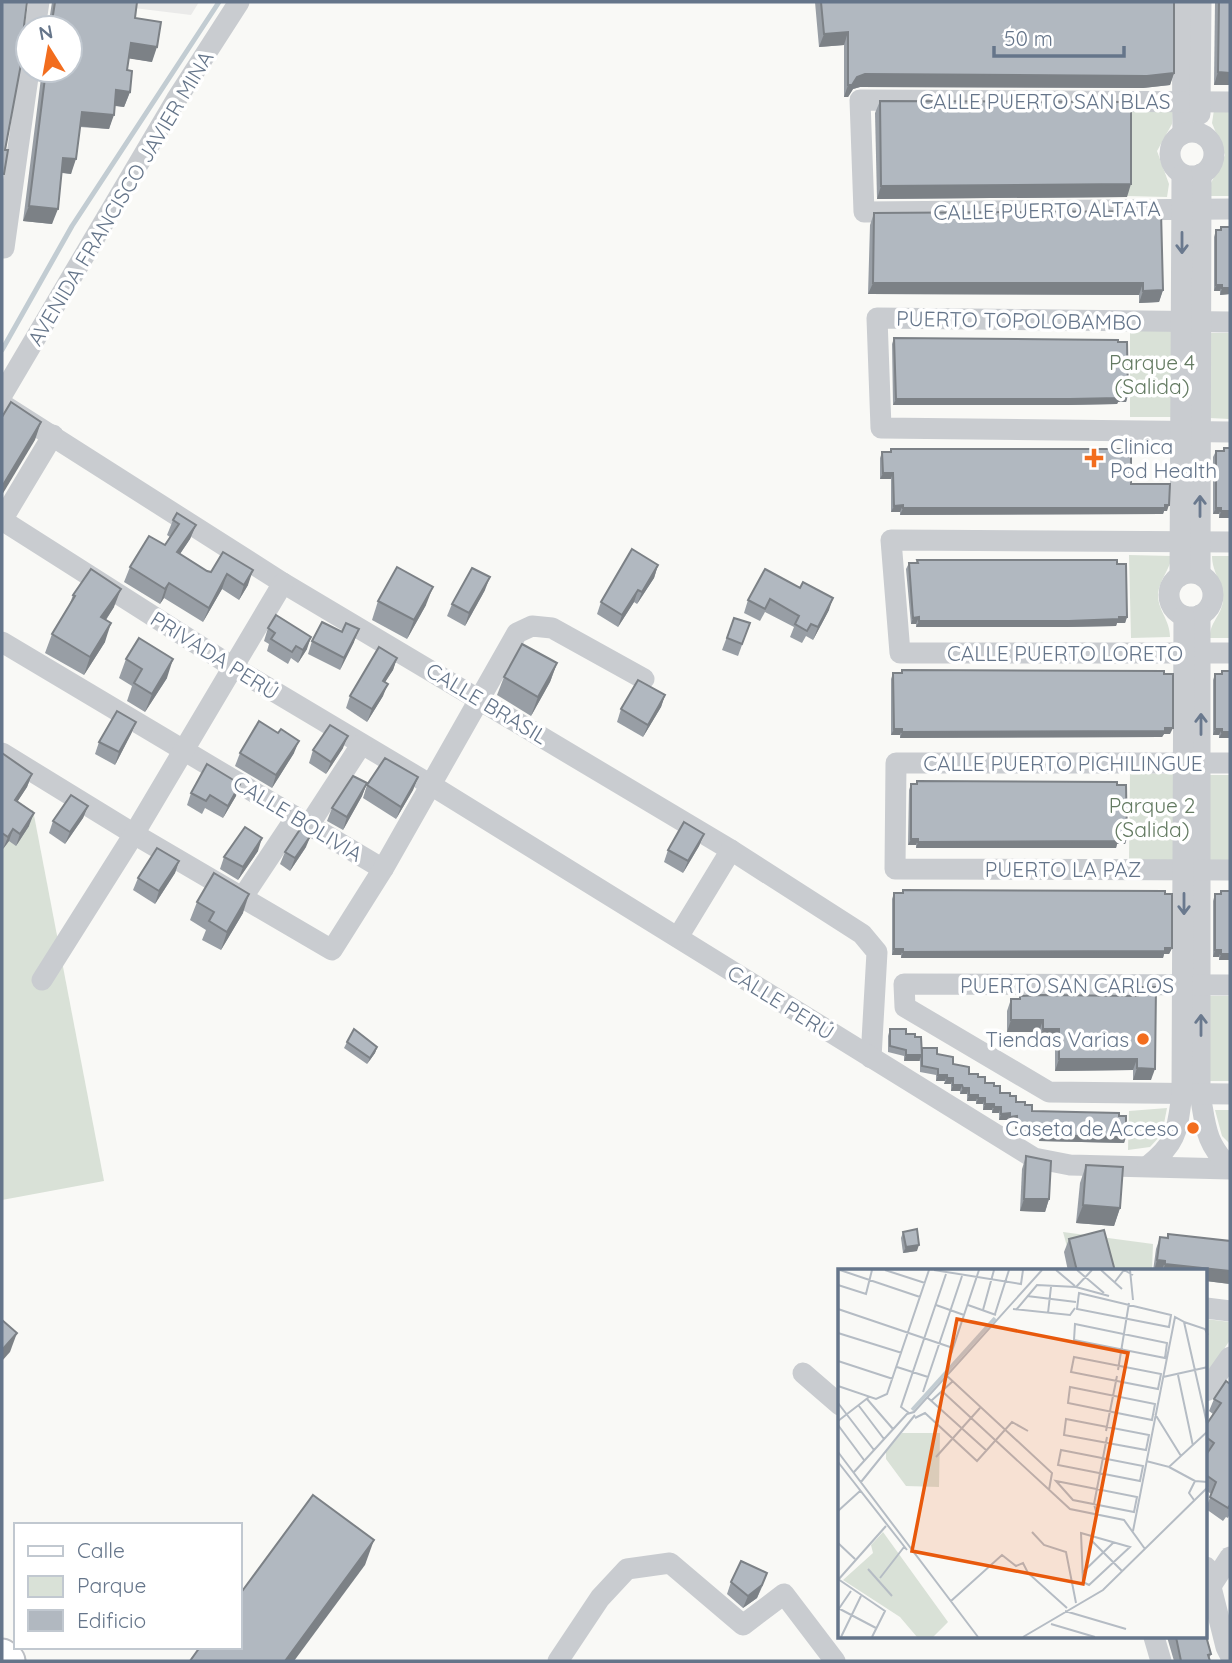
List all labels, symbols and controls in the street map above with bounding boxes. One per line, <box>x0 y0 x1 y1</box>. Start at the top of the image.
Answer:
north arrow <box>14 14 84 84</box>
scale bar <box>994 14 1124 58</box>
text: N <box>37 19 55 45</box>
text: 50 m <box>1004 25 1053 51</box>
street label: AVENIDA FRANCISCO JAVIER MINA <box>21 46 219 350</box>
street label: CALLE PUERTO SAN BLAS <box>919 88 1171 114</box>
street label: CALLE PUERTO ALTATA <box>933 195 1161 225</box>
one-way arrow <box>1175 231 1189 254</box>
street label: PUERTO TOPOLOBAMBO <box>896 305 1142 335</box>
park label: Parque 4 (Salida) <box>1109 349 1195 399</box>
place label: Clinica Pod Health <box>1110 433 1217 483</box>
marker: Clinica Pod Health <box>1084 448 1104 468</box>
one-way arrow <box>1193 495 1207 518</box>
street label: PRIVADA PERÚ <box>146 605 284 705</box>
street label: CALLE PUERTO LORETO <box>947 640 1183 666</box>
street label: CALLE BRASIL <box>422 657 552 749</box>
one-way arrow <box>1194 713 1208 736</box>
street label: CALLE PUERTO PICHILINGUE <box>923 750 1203 776</box>
street label: CALLE BOLIVIA <box>229 769 367 867</box>
park label: Parque 2 (Salida) <box>1109 792 1195 842</box>
street label: PUERTO LA PAZ <box>985 856 1141 882</box>
one-way arrow <box>1177 893 1190 916</box>
street label: CALLE PERÚ <box>723 959 839 1045</box>
street label: PUERTO SAN CARLOS <box>960 972 1174 998</box>
one-way arrow <box>1194 1014 1208 1037</box>
place label: Tiendas Varias <box>985 1026 1129 1052</box>
marker: Tiendas Varias <box>1135 1031 1151 1047</box>
place label: Caseta de Acceso <box>1005 1115 1179 1141</box>
marker: Caseta de Acceso <box>1185 1120 1201 1136</box>
inset map <box>838 1269 1208 1638</box>
legend <box>14 1523 242 1649</box>
text: Calle <box>77 1537 125 1563</box>
text: Parque <box>77 1572 146 1598</box>
text: Edificio <box>77 1607 146 1633</box>

